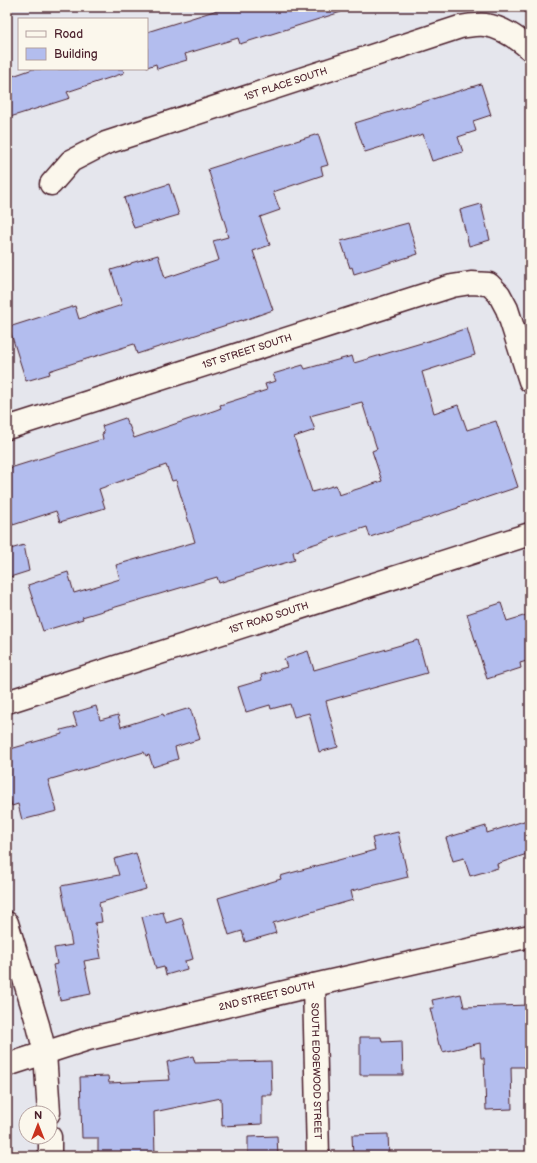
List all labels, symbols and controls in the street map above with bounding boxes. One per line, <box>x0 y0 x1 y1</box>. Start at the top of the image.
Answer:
legend <box>18 18 148 70</box>
text: Road <box>54 27 83 42</box>
text: Building <box>54 47 98 62</box>
street label: 1ST PLACE SOUTH <box>243 65 329 103</box>
street label: 1ST STREET SOUTH <box>201 331 293 371</box>
street label: 1ST ROAD SOUTH <box>227 599 310 636</box>
street label: 2ND STREET SOUTH <box>218 979 316 1014</box>
street label: SOUTH EDGEWOOD STREET <box>308 1002 324 1140</box>
north arrow <box>18 1105 58 1145</box>
text: N <box>34 1109 42 1122</box>

